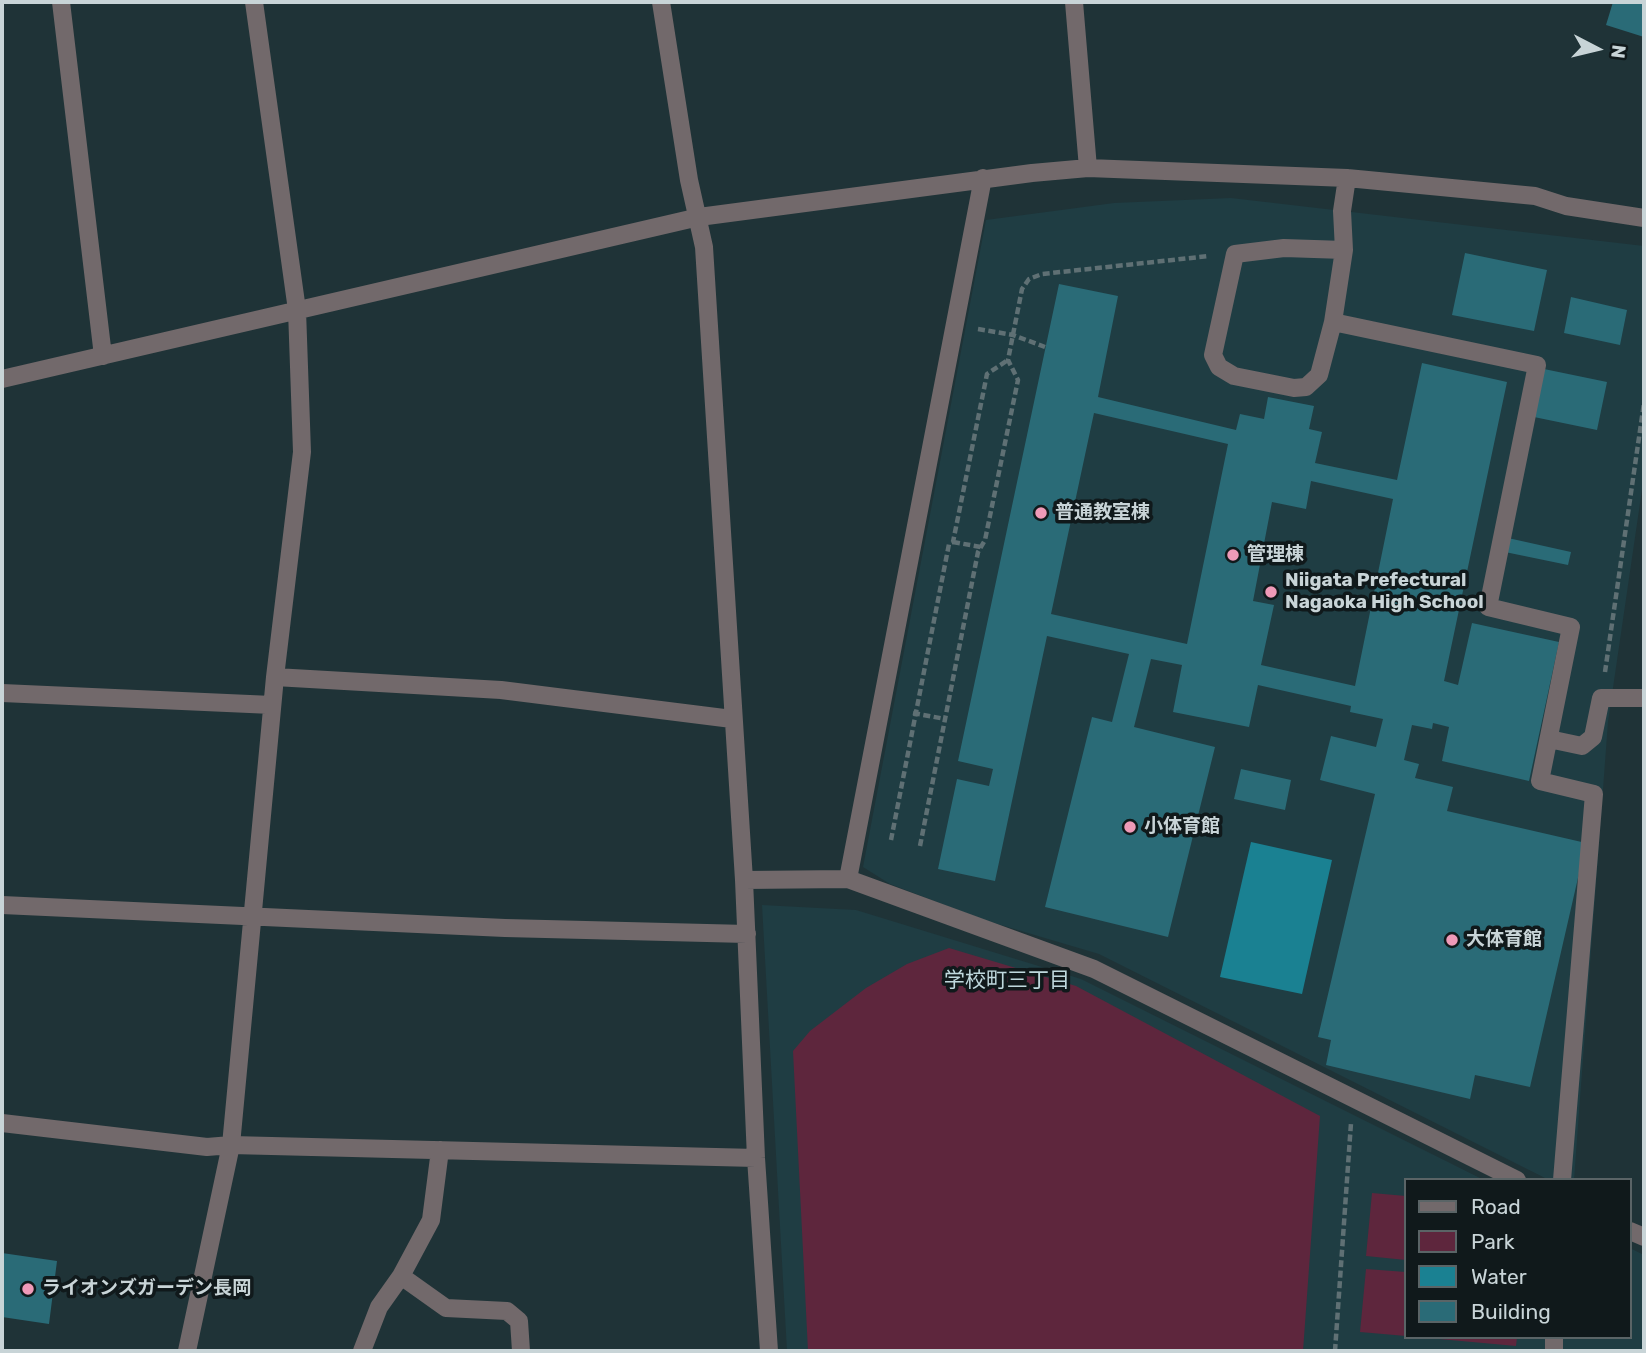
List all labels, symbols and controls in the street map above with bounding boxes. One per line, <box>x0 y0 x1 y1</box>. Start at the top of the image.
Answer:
north arrow <box>1562 14 1632 84</box>
text: N <box>1606 43 1631 60</box>
place label: 普通教室棟 <box>1055 502 1150 524</box>
marker: 普通教室棟 <box>1033 505 1049 521</box>
place label: 管理棟 <box>1247 544 1304 566</box>
marker: 管理棟 <box>1225 547 1241 563</box>
place label: Niigata Prefectural Nagaoka High School <box>1285 570 1484 614</box>
marker: Niigata Prefectural Nagaoka High School <box>1263 584 1279 600</box>
place label: 小体育館 <box>1144 816 1220 838</box>
marker: 小体育館 <box>1122 819 1138 835</box>
place label: 大体育館 <box>1466 929 1542 951</box>
marker: 大体育館 <box>1444 932 1460 948</box>
district label: 学校町三丁目 <box>944 968 1070 994</box>
legend <box>1404 1178 1632 1339</box>
text: Road <box>1471 1194 1521 1219</box>
text: Park <box>1471 1229 1515 1254</box>
text: Water <box>1471 1264 1527 1289</box>
place label: ライオンズガーデン長岡 <box>42 1278 251 1300</box>
marker: ライオンズガーデン長岡 <box>20 1281 36 1297</box>
text: Building <box>1471 1299 1551 1324</box>

